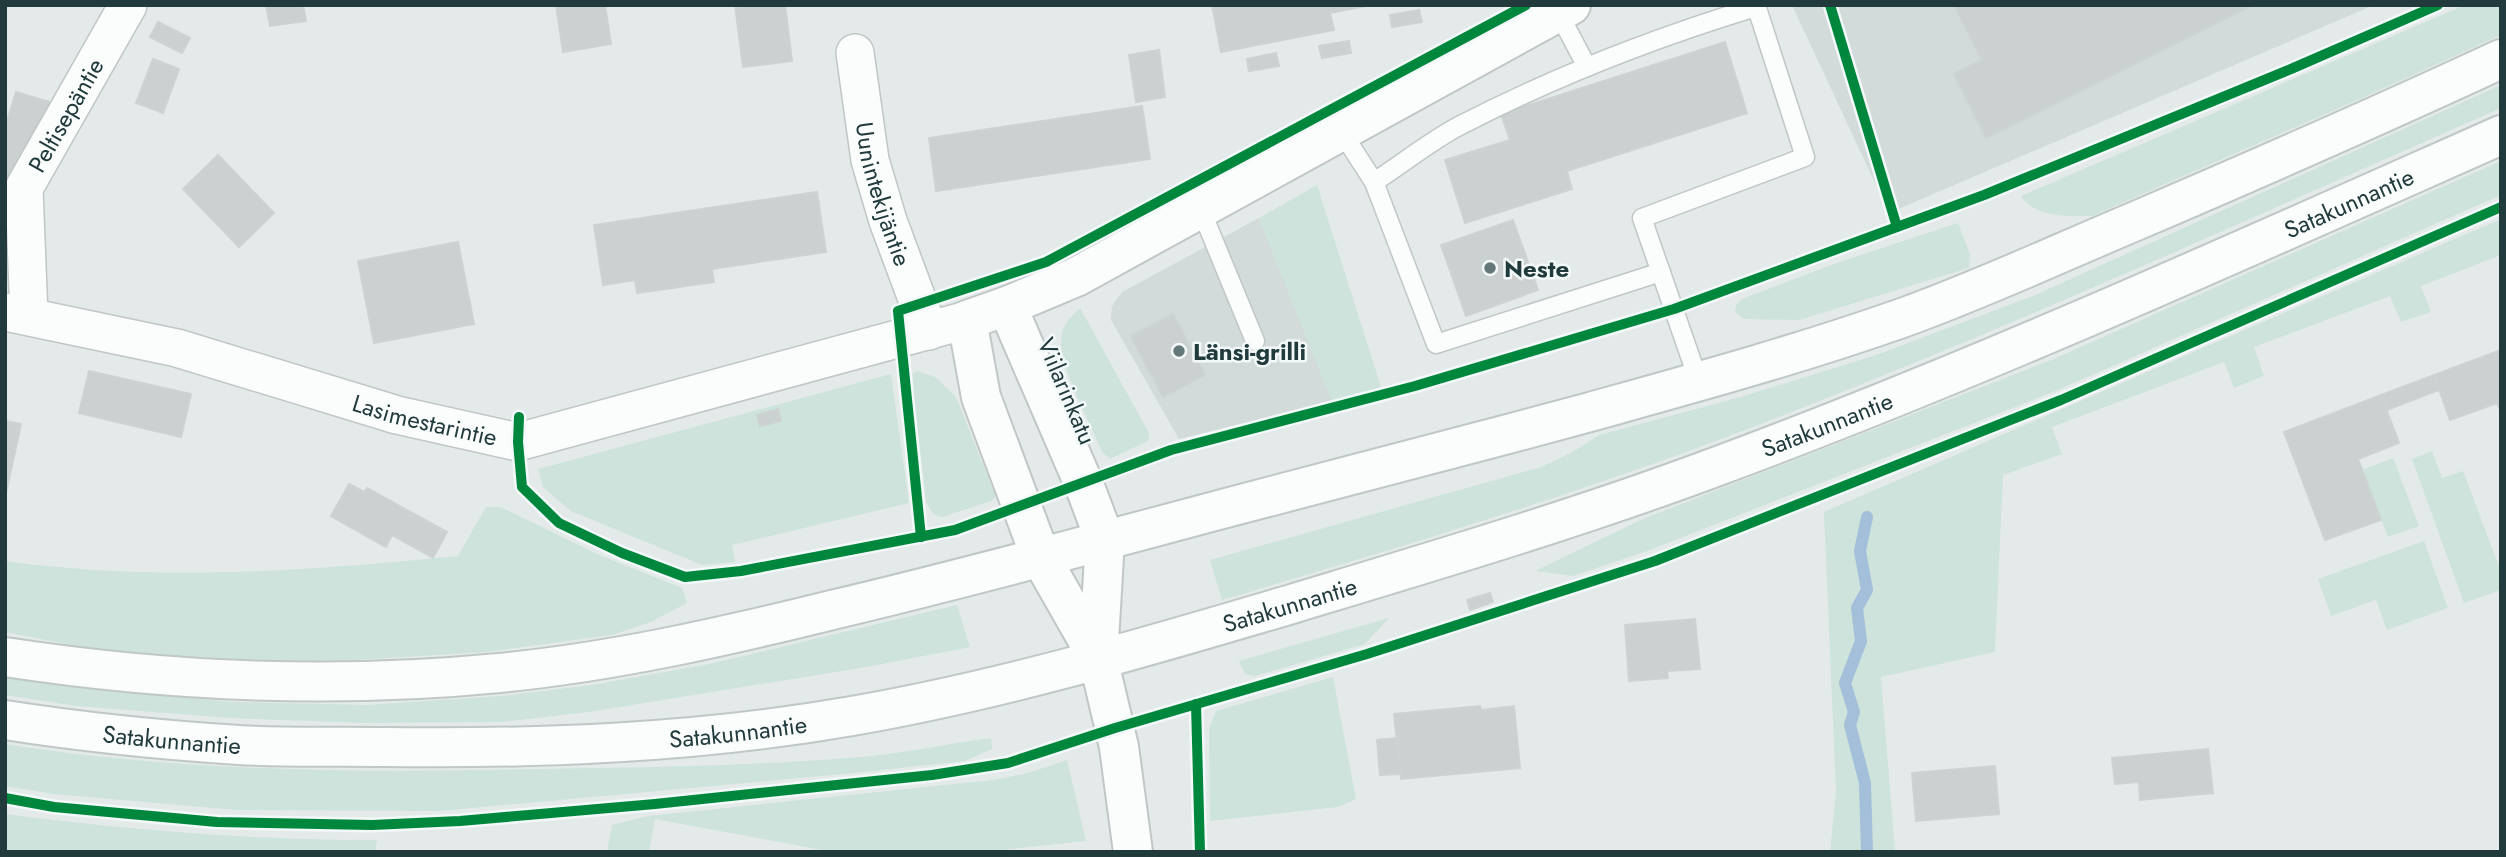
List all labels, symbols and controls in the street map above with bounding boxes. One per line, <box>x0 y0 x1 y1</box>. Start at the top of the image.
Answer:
street label: Peltisepäntie <box>19 51 112 179</box>
street label: Uunintekijäntie <box>847 120 921 271</box>
street label: Satakunnantie <box>2278 158 2419 247</box>
place label: Neste <box>1504 251 1569 286</box>
marker: Neste <box>1482 260 1498 276</box>
street label: Viilarinkatu <box>1029 332 1105 450</box>
place label: Länsi-grilli <box>1193 334 1306 369</box>
marker: Länsi-grilli <box>1171 343 1187 359</box>
street label: Satakunnantie <box>1756 382 1898 466</box>
street label: Lasimestarintie <box>348 385 501 454</box>
street label: Satakunnantie <box>1218 568 1361 641</box>
street label: Satakunnantie <box>668 706 809 756</box>
street label: Satakunnantie <box>101 716 242 763</box>

